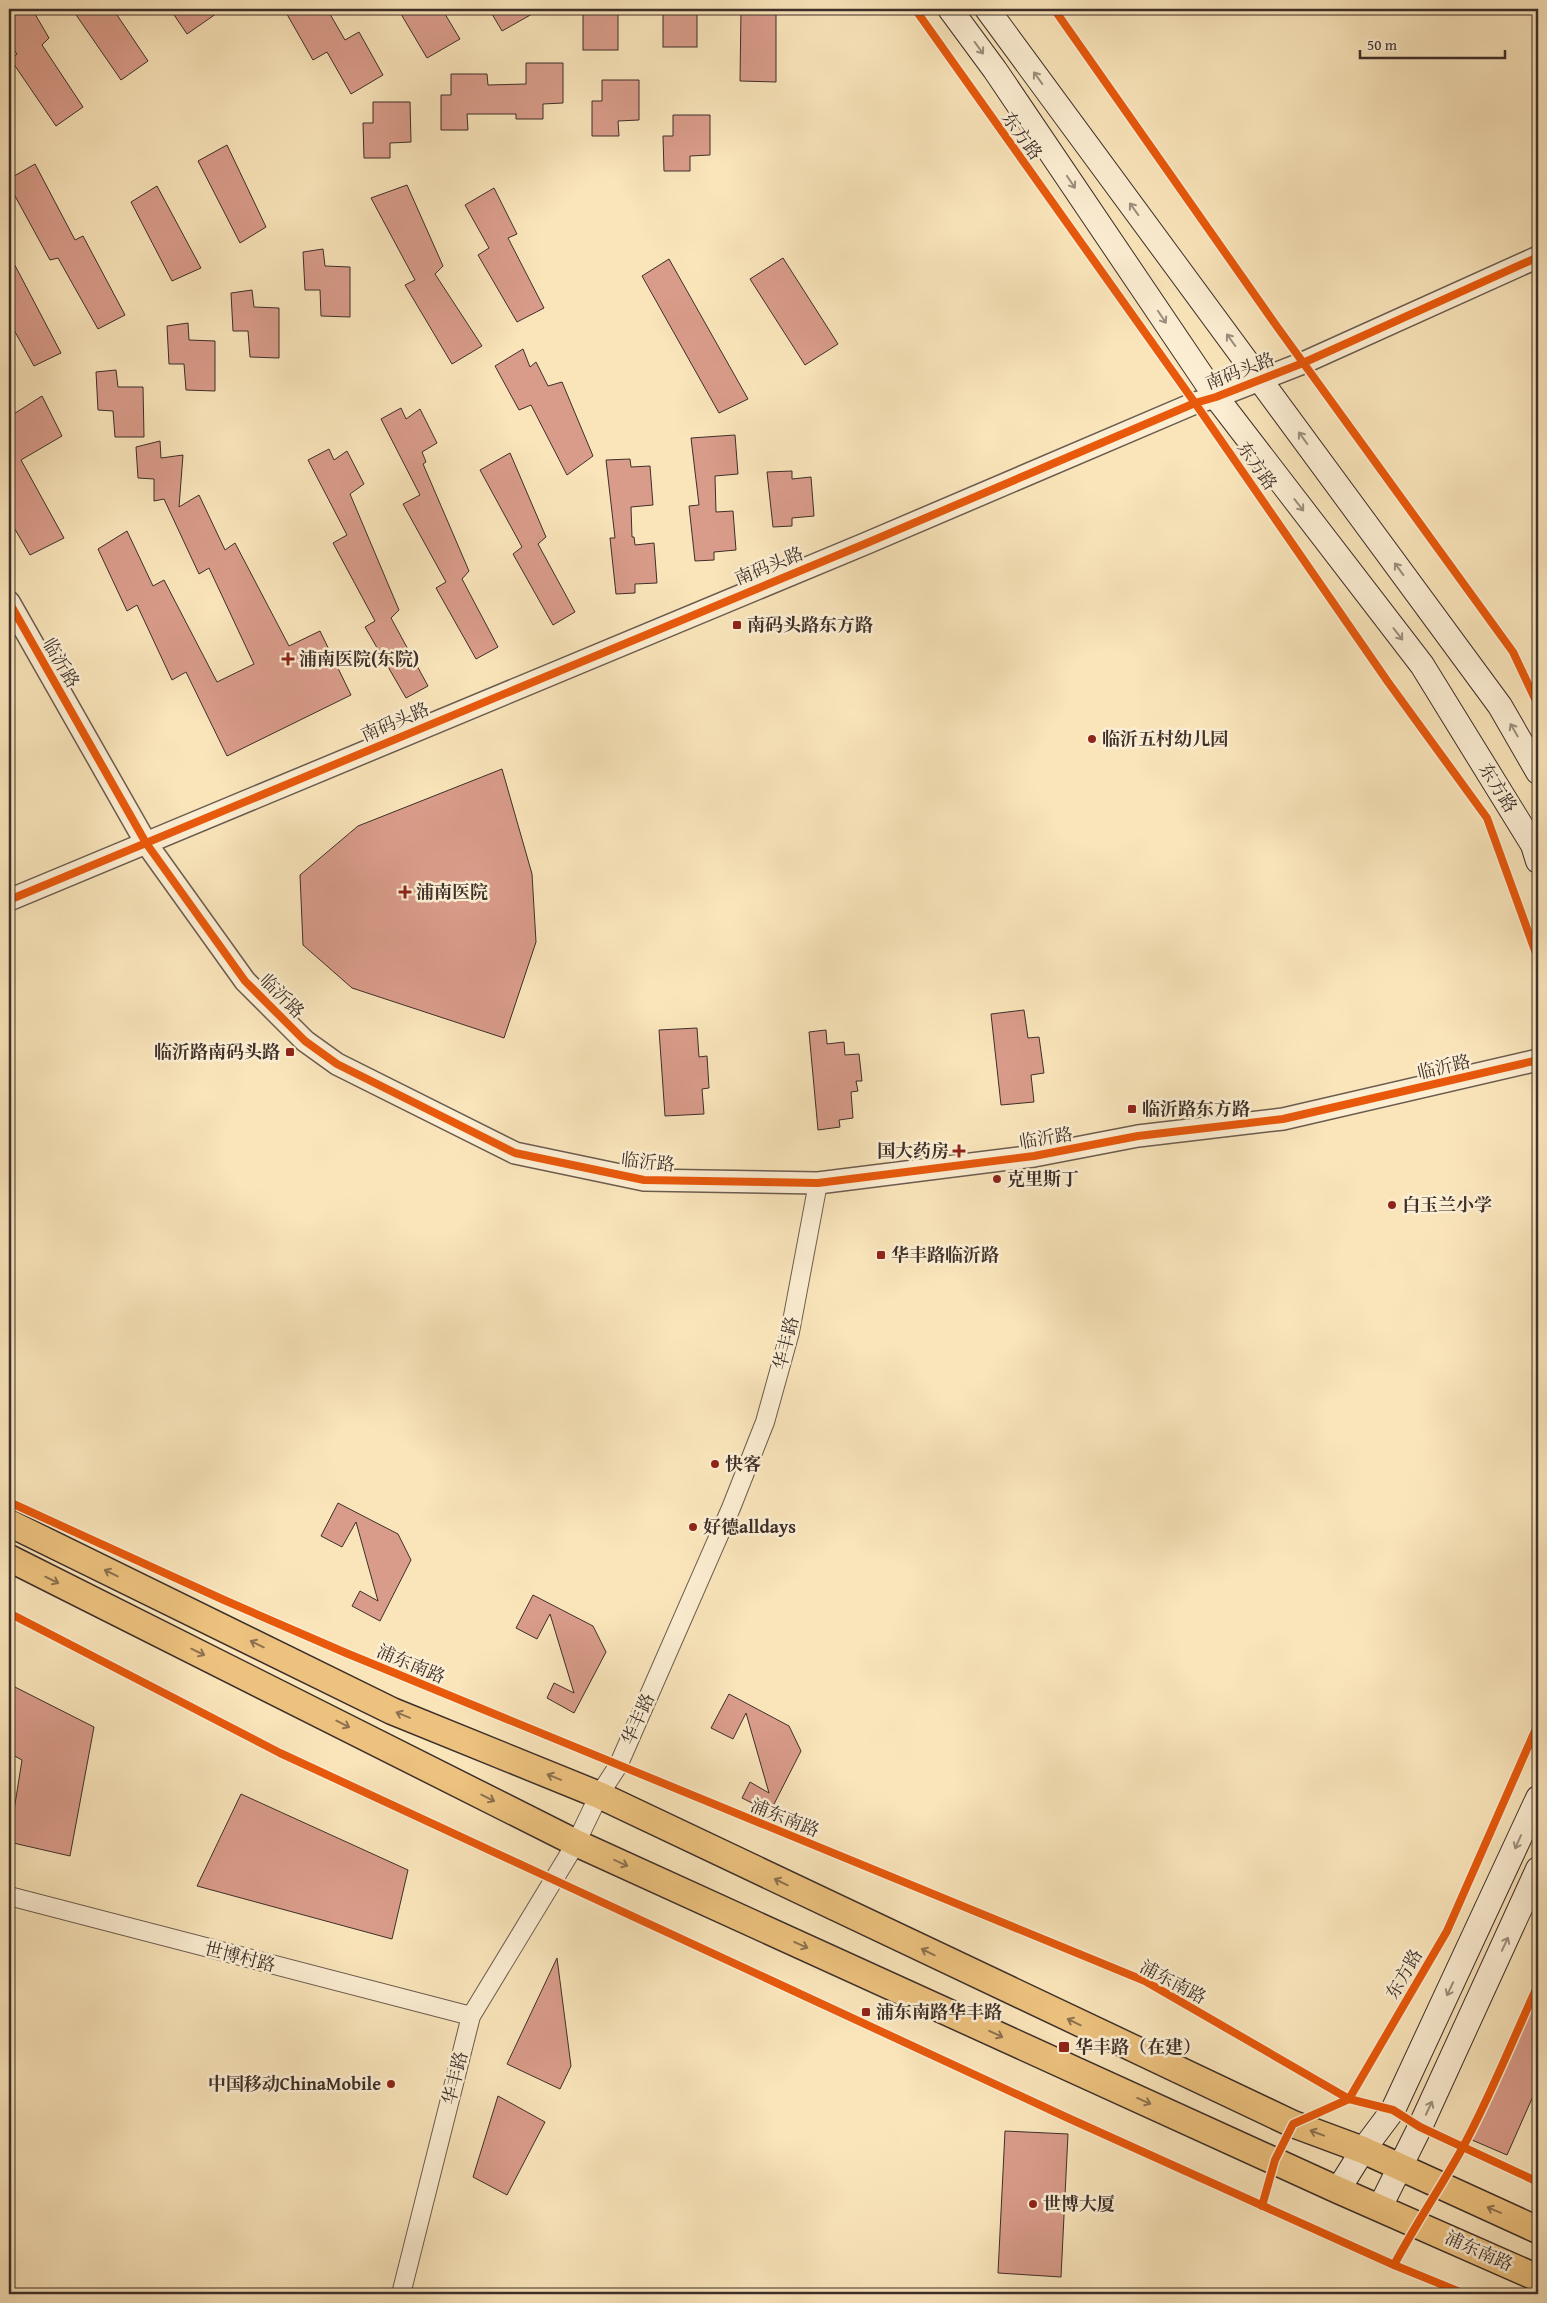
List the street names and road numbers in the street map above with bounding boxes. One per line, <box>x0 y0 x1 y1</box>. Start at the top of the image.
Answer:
street label: 东方路 <box>996 106 1049 165</box>
street label: 南码头路 <box>1201 345 1278 396</box>
street label: 东方路 <box>1231 436 1284 496</box>
street label: 南码头路 <box>730 540 807 592</box>
street label: 临沂路 <box>36 633 87 693</box>
street label: 南码头路 <box>356 695 433 748</box>
street label: 东方路 <box>1473 758 1524 818</box>
street label: 临沂路 <box>254 967 311 1024</box>
street label: 临沂路 <box>1415 1047 1473 1086</box>
street label: 临沂路 <box>1017 1120 1075 1155</box>
street label: 临沂路 <box>620 1145 676 1178</box>
street label: 华丰路 <box>766 1313 805 1372</box>
street label: 浦东南路 <box>373 1637 450 1690</box>
street label: 华丰路 <box>614 1689 661 1749</box>
street label: 浦东南路 <box>747 1792 824 1844</box>
street label: 世博村路 <box>202 1935 278 1978</box>
street label: 东方路 <box>1378 1944 1429 2004</box>
street label: 浦东南路 <box>1135 1953 1211 2010</box>
street label: 华丰路 <box>435 2048 474 2107</box>
street label: 浦东南路 <box>1441 2224 1518 2278</box>

